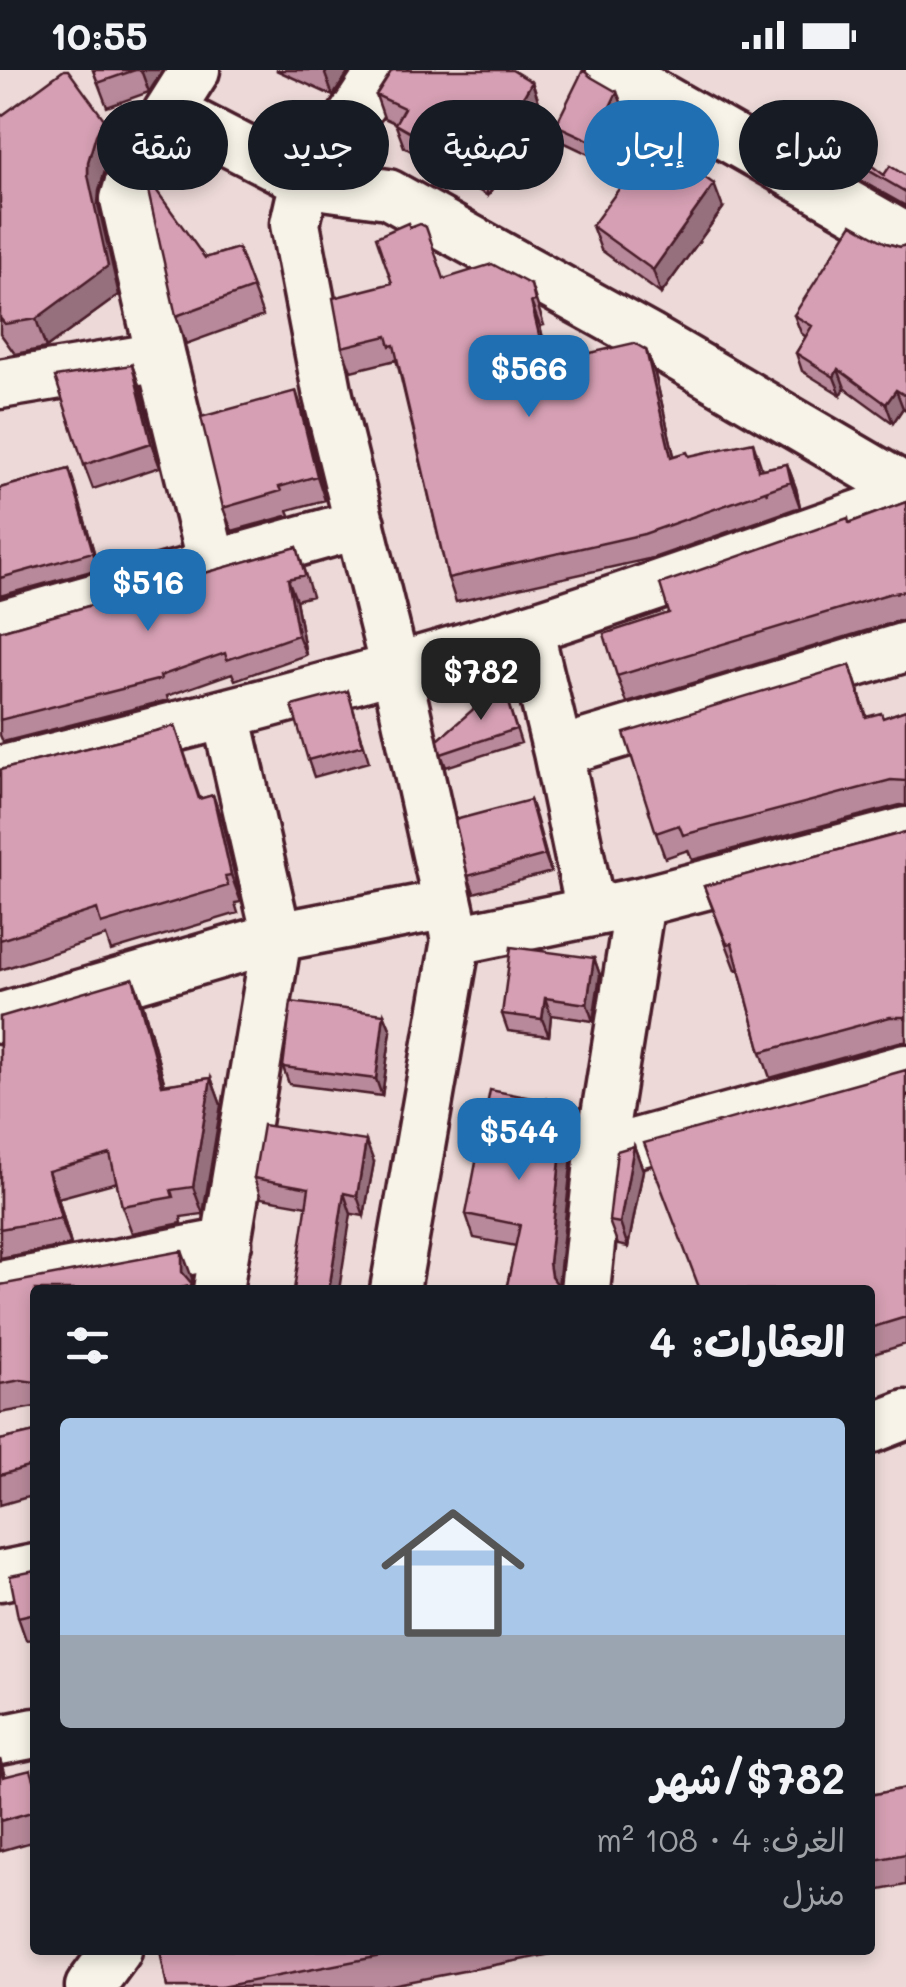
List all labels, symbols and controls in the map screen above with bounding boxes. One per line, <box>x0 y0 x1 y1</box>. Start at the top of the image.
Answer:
text: 10:55 <box>50 10 148 60</box>
chip: شقة <box>97 100 228 190</box>
chip: جديد <box>248 100 389 190</box>
chip: تصفية <box>409 100 564 190</box>
chip: إيجار <box>584 100 719 190</box>
chip: شراء <box>739 100 878 190</box>
pin: $566 <box>470 335 588 420</box>
text: $566 <box>490 346 568 388</box>
pin: $516 <box>89 549 207 634</box>
text: $516 <box>112 560 184 602</box>
pin: $782 <box>422 638 540 723</box>
text: $782 <box>443 649 519 691</box>
pin: $544 <box>460 1098 578 1183</box>
text: $544 <box>479 1109 559 1151</box>
text: العقارات: 4 <box>649 1313 845 1368</box>
icon: filters <box>60 1318 115 1373</box>
icon: home <box>363 1483 543 1663</box>
text: $782/شهر <box>652 1750 845 1805</box>
text: الغرف: 4 · 108 m² <box>597 1818 845 1860</box>
text: منزل <box>782 1871 845 1913</box>

